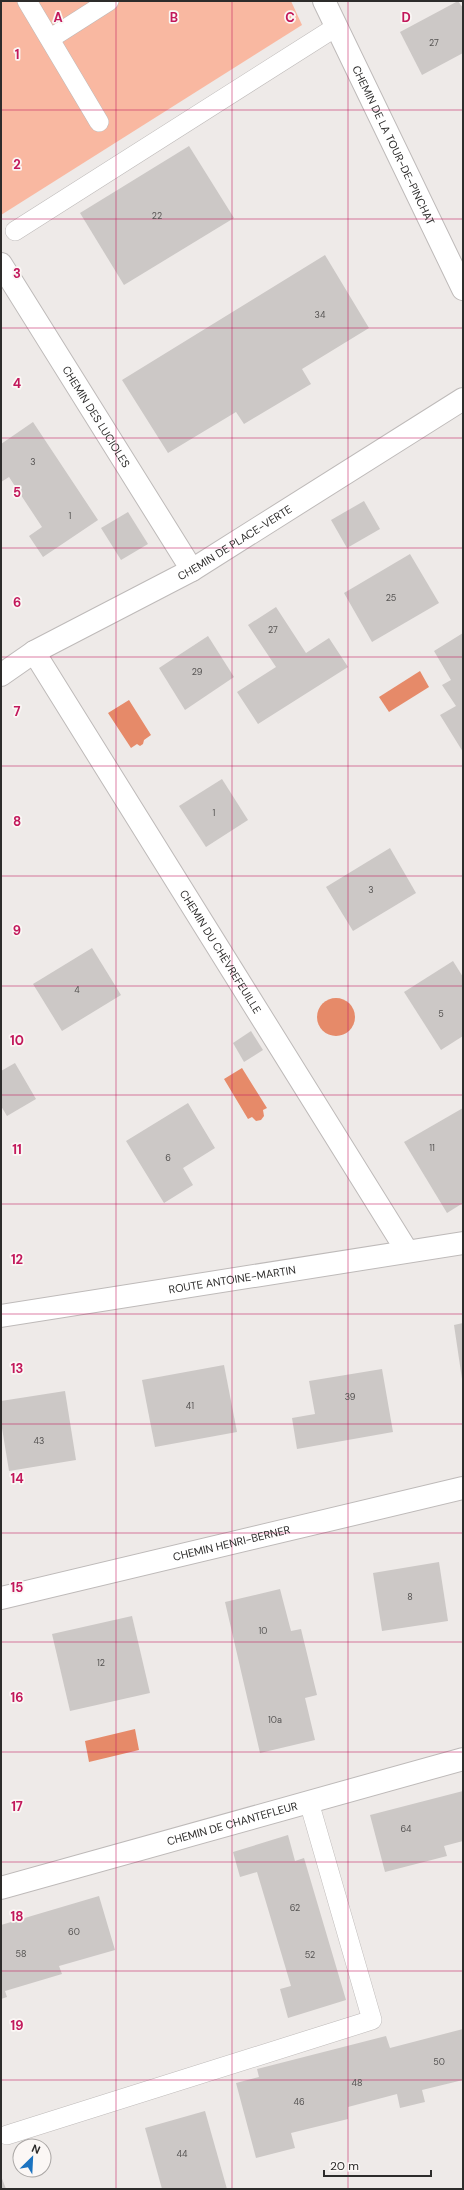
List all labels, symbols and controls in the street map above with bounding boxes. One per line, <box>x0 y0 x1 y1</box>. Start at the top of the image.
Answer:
text: A <box>53 9 63 26</box>
text: B <box>170 9 178 26</box>
text: C <box>285 9 295 26</box>
text: D <box>401 9 411 26</box>
house number: 27 <box>429 37 439 49</box>
text: 1 <box>15 46 19 63</box>
street label: CHEMIN DE LA TOUR-DE-PINCHAT <box>349 63 438 227</box>
text: 2 <box>13 156 21 173</box>
house number: 22 <box>152 210 162 222</box>
text: 3 <box>13 265 21 282</box>
house number: 34 <box>315 309 326 321</box>
street label: CHEMIN DES LUCIOLES <box>59 363 133 470</box>
text: 4 <box>13 375 21 392</box>
house number: 3 <box>30 456 36 468</box>
text: 5 <box>13 484 21 501</box>
street label: CHEMIN DE PLACE-VERTE <box>175 502 294 583</box>
house number: 1 <box>69 510 72 522</box>
house number: 25 <box>386 592 396 604</box>
text: 6 <box>13 594 21 611</box>
house number: 27 <box>268 624 278 636</box>
house number: 29 <box>192 666 203 678</box>
text: 7 <box>14 703 21 720</box>
house number: 1 <box>213 807 216 819</box>
text: 8 <box>13 813 21 830</box>
house number: 3 <box>368 884 374 896</box>
street label: CHEMIN DU CHÈVREFEUILLE <box>177 887 264 1016</box>
text: 9 <box>13 922 21 939</box>
house number: 4 <box>74 984 80 996</box>
house number: 5 <box>438 1008 444 1020</box>
text: 10 <box>10 1032 24 1049</box>
text: 11 <box>12 1141 22 1158</box>
house number: 11 <box>429 1142 435 1154</box>
house number: 6 <box>165 1152 171 1164</box>
text: 12 <box>11 1251 23 1268</box>
street label: ROUTE ANTOINE-MARTIN <box>167 1263 297 1296</box>
text: 13 <box>11 1360 23 1377</box>
house number: 39 <box>345 1391 356 1403</box>
house number: 41 <box>186 1400 194 1412</box>
house number: 43 <box>34 1435 44 1447</box>
text: 14 <box>10 1470 24 1487</box>
street label: CHEMIN HENRI-BERNER <box>171 1522 292 1564</box>
text: 15 <box>11 1579 23 1596</box>
house number: 8 <box>407 1591 413 1603</box>
house number: 10 <box>259 1625 267 1637</box>
house number: 12 <box>97 1657 105 1669</box>
text: 16 <box>11 1689 23 1706</box>
house number: 10a <box>268 1714 282 1726</box>
text: 17 <box>11 1798 23 1815</box>
street label: CHEMIN DE CHANTEFLEUR <box>165 1799 299 1848</box>
house number: 64 <box>400 1823 412 1835</box>
house number: 62 <box>290 1902 300 1914</box>
text: 18 <box>11 1908 23 1925</box>
house number: 60 <box>68 1926 80 1938</box>
house number: 58 <box>16 1948 26 1960</box>
house number: 52 <box>305 1949 315 1961</box>
text: 19 <box>11 2017 24 2034</box>
house number: 50 <box>433 2056 445 2068</box>
house number: 48 <box>352 2077 362 2089</box>
house number: 46 <box>293 2096 305 2108</box>
north arrow <box>12 2138 52 2178</box>
text: N <box>30 2141 43 2157</box>
house number: 44 <box>177 2148 188 2160</box>
scale bar <box>324 2152 431 2178</box>
text: 20 m <box>330 2158 359 2174</box>

